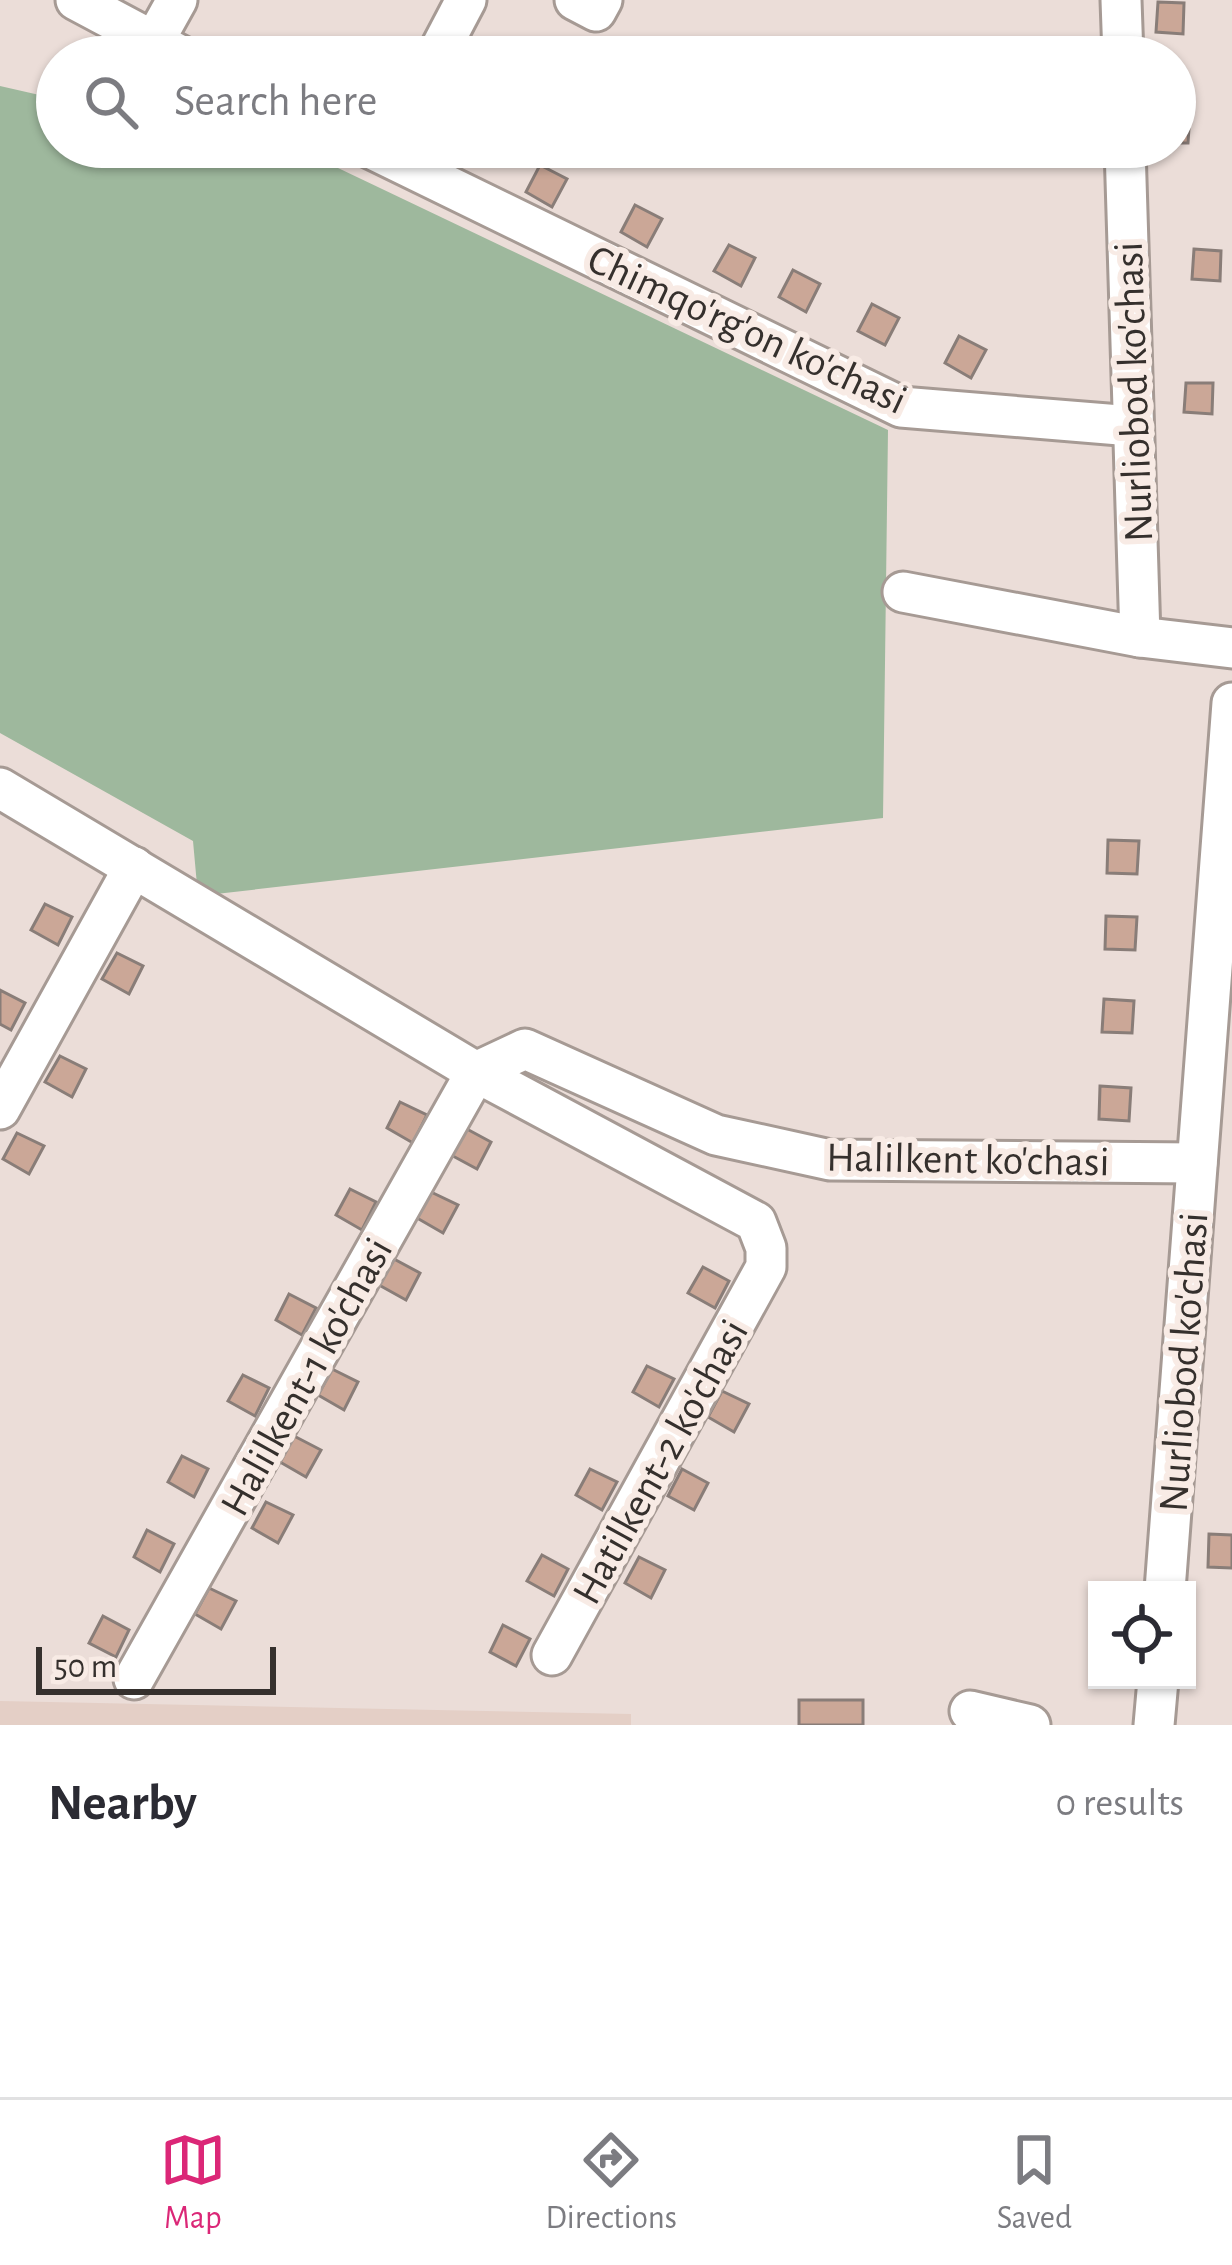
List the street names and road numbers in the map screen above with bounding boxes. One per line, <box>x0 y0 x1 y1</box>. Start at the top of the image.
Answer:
street label: Chimqo'rg'on ko'chasi <box>581 238 913 422</box>
street label: Nurliobod ko'chasi <box>1108 241 1160 543</box>
street label: Halilkent ko'chasi <box>826 1137 1110 1183</box>
street label: Nurliobod ko'chasi <box>1153 1211 1215 1513</box>
street label: Halilkent-1 ko'chasi <box>213 1231 400 1523</box>
street label: Hatilkent-2 ko'chasi <box>565 1313 756 1611</box>

